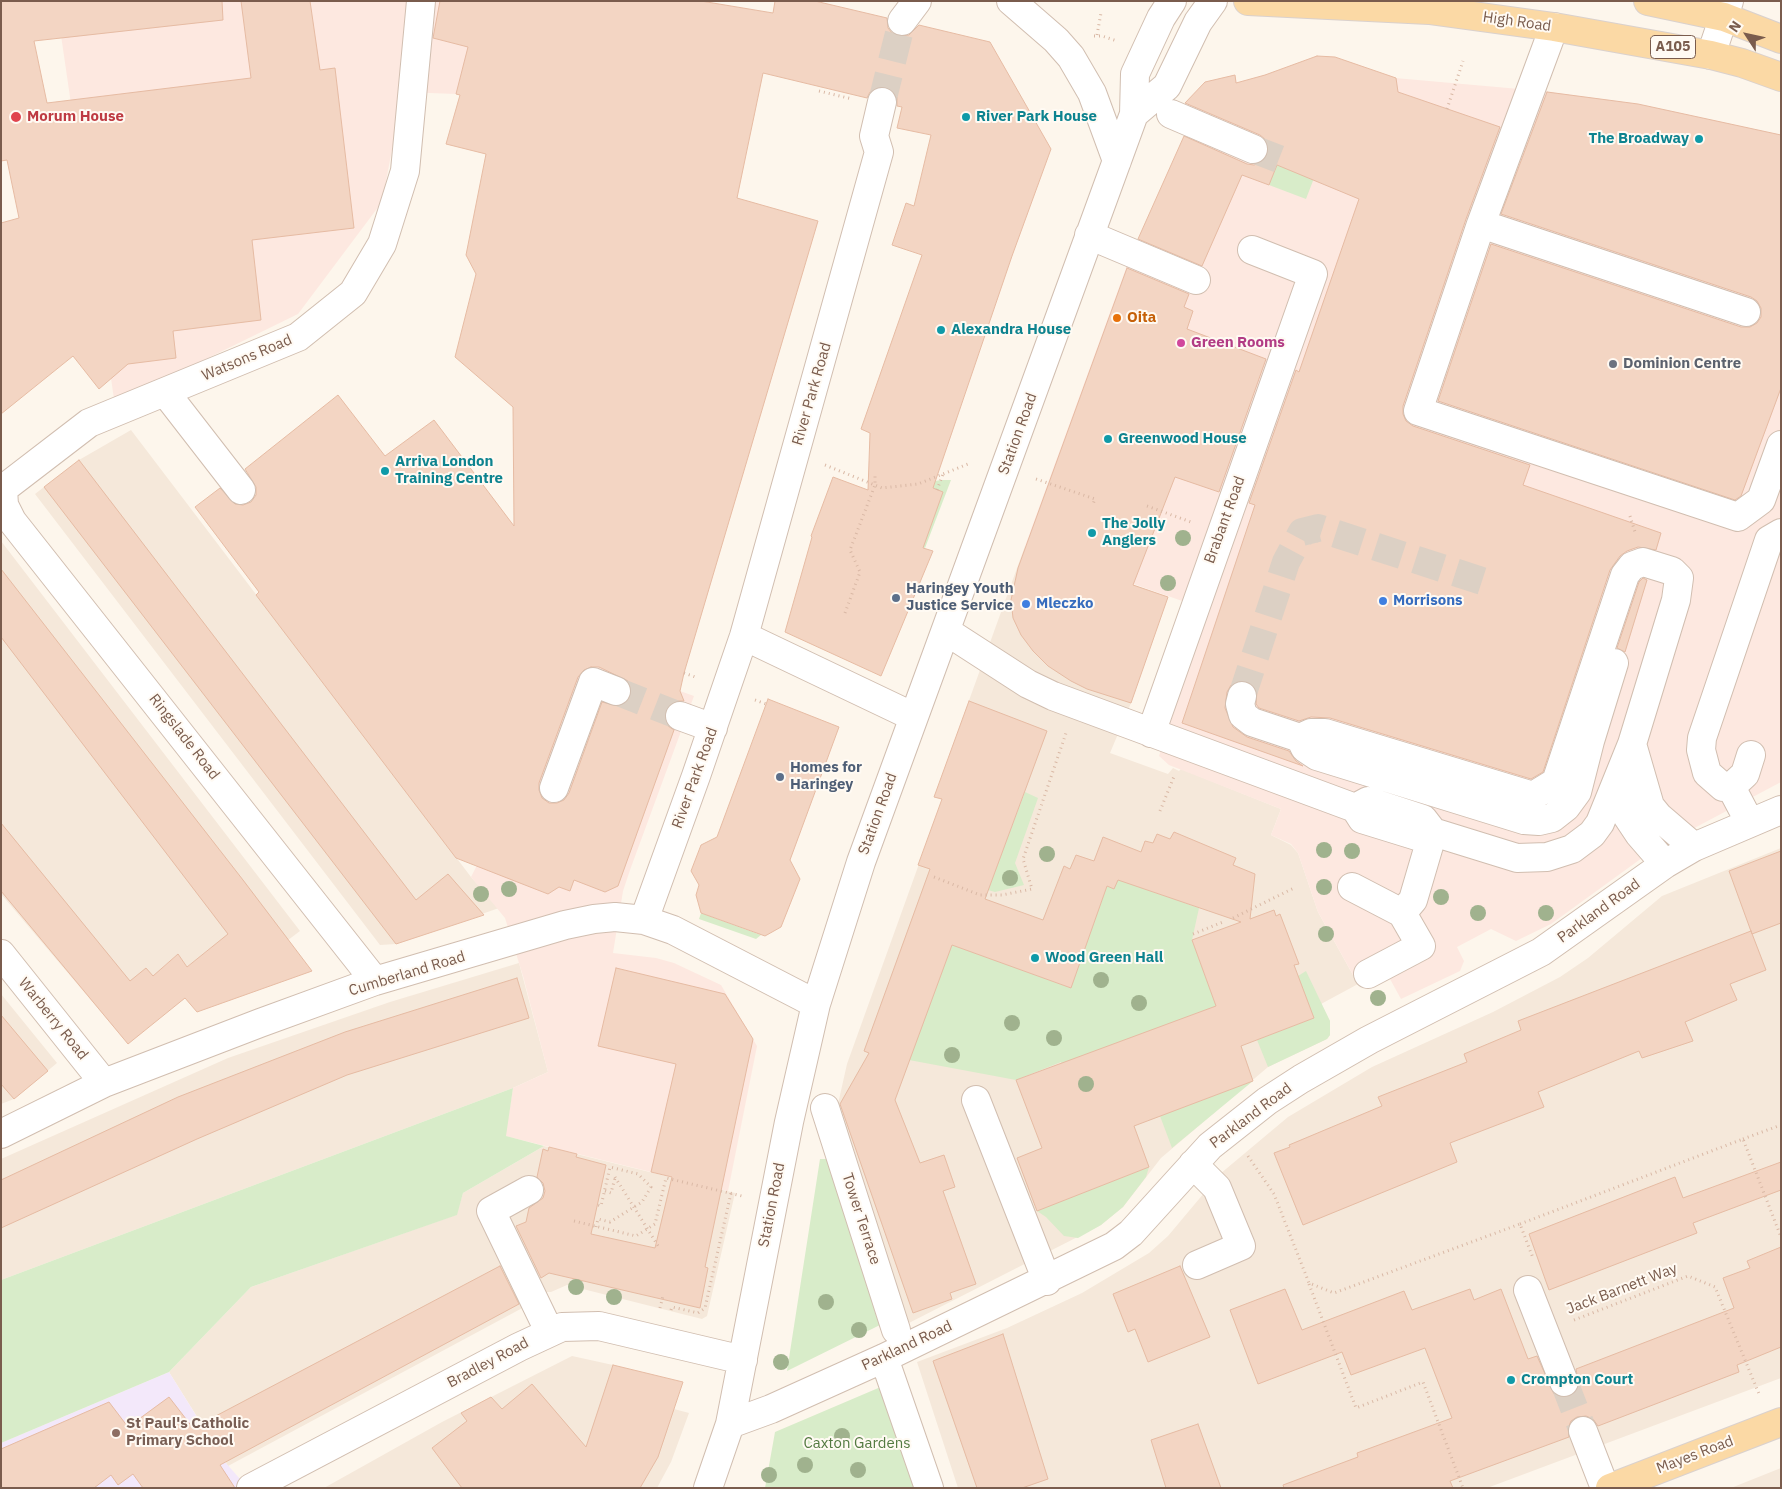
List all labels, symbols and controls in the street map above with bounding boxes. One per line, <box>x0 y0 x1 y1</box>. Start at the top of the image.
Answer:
street label: High Road <box>1482 8 1552 36</box>
north arrow <box>1722 10 1772 60</box>
text: N <box>1724 17 1745 36</box>
road number: A105 <box>1650 36 1696 58</box>
place label: Morum House <box>27 108 124 126</box>
place label: River Park House <box>976 108 1097 126</box>
marker: Morum House <box>9 110 23 124</box>
marker: River Park House <box>960 111 972 123</box>
place label: The Broadway <box>1588 130 1689 148</box>
marker: The Broadway <box>1693 133 1705 145</box>
place label: Oita <box>1127 309 1156 327</box>
marker: Oita <box>1111 312 1123 324</box>
place label: Alexandra House <box>951 321 1071 339</box>
marker: Alexandra House <box>935 324 947 336</box>
street label: Watsons Road <box>199 331 295 385</box>
place label: Green Rooms <box>1191 334 1285 352</box>
marker: Green Rooms <box>1175 337 1187 349</box>
street label: River Park Road <box>789 340 835 448</box>
place label: Dominion Centre <box>1623 355 1741 373</box>
marker: Dominion Centre <box>1607 358 1619 370</box>
street label: Station Road <box>995 391 1041 477</box>
place label: Greenwood House <box>1118 430 1247 448</box>
marker: Greenwood House <box>1102 433 1114 445</box>
place label: Arriva London Training Centre <box>395 453 503 488</box>
marker: Arriva London Training Centre <box>379 465 391 477</box>
street label: Brabant Road <box>1201 474 1249 566</box>
place label: The Jolly Anglers <box>1102 515 1165 550</box>
marker: The Jolly Anglers <box>1086 527 1098 539</box>
place label: Haringey Youth Justice Service <box>906 580 1014 615</box>
marker: Haringey Youth Justice Service <box>890 592 902 604</box>
place label: Morrisons <box>1393 592 1463 610</box>
place label: Mleczko <box>1036 595 1093 613</box>
marker: Morrisons <box>1377 595 1389 607</box>
marker: Mleczko <box>1020 598 1032 610</box>
street label: Ringslade Road <box>145 690 223 784</box>
street label: River Park Road <box>668 725 722 831</box>
place label: Homes for Haringey <box>790 759 862 794</box>
marker: Homes for Haringey <box>774 771 786 783</box>
street label: Station Road <box>855 771 901 857</box>
street label: Parkland Road <box>1554 875 1644 947</box>
street label: Cumberland Road <box>347 948 467 1000</box>
place label: Wood Green Hall <box>1045 949 1163 967</box>
marker: Wood Green Hall <box>1029 952 1041 964</box>
street label: Warberry Road <box>14 974 92 1064</box>
street label: Parkland Road <box>1207 1079 1295 1153</box>
street label: Station Road <box>755 1161 789 1249</box>
street label: Tower Terrace <box>838 1171 884 1267</box>
street label: Jack Barnett Way <box>1564 1260 1680 1318</box>
street label: Parkland Road <box>859 1317 955 1375</box>
street label: Bradley Road <box>444 1334 532 1392</box>
place label: Crompton Court <box>1521 1371 1633 1389</box>
marker: Crompton Court <box>1505 1374 1517 1386</box>
place label: St Paul's Catholic Primary School <box>126 1415 249 1450</box>
marker: St Paul's Catholic Primary School <box>110 1427 122 1439</box>
street label: Mayes Road <box>1654 1432 1736 1478</box>
park label: Caxton Gardens <box>803 1435 911 1453</box>

